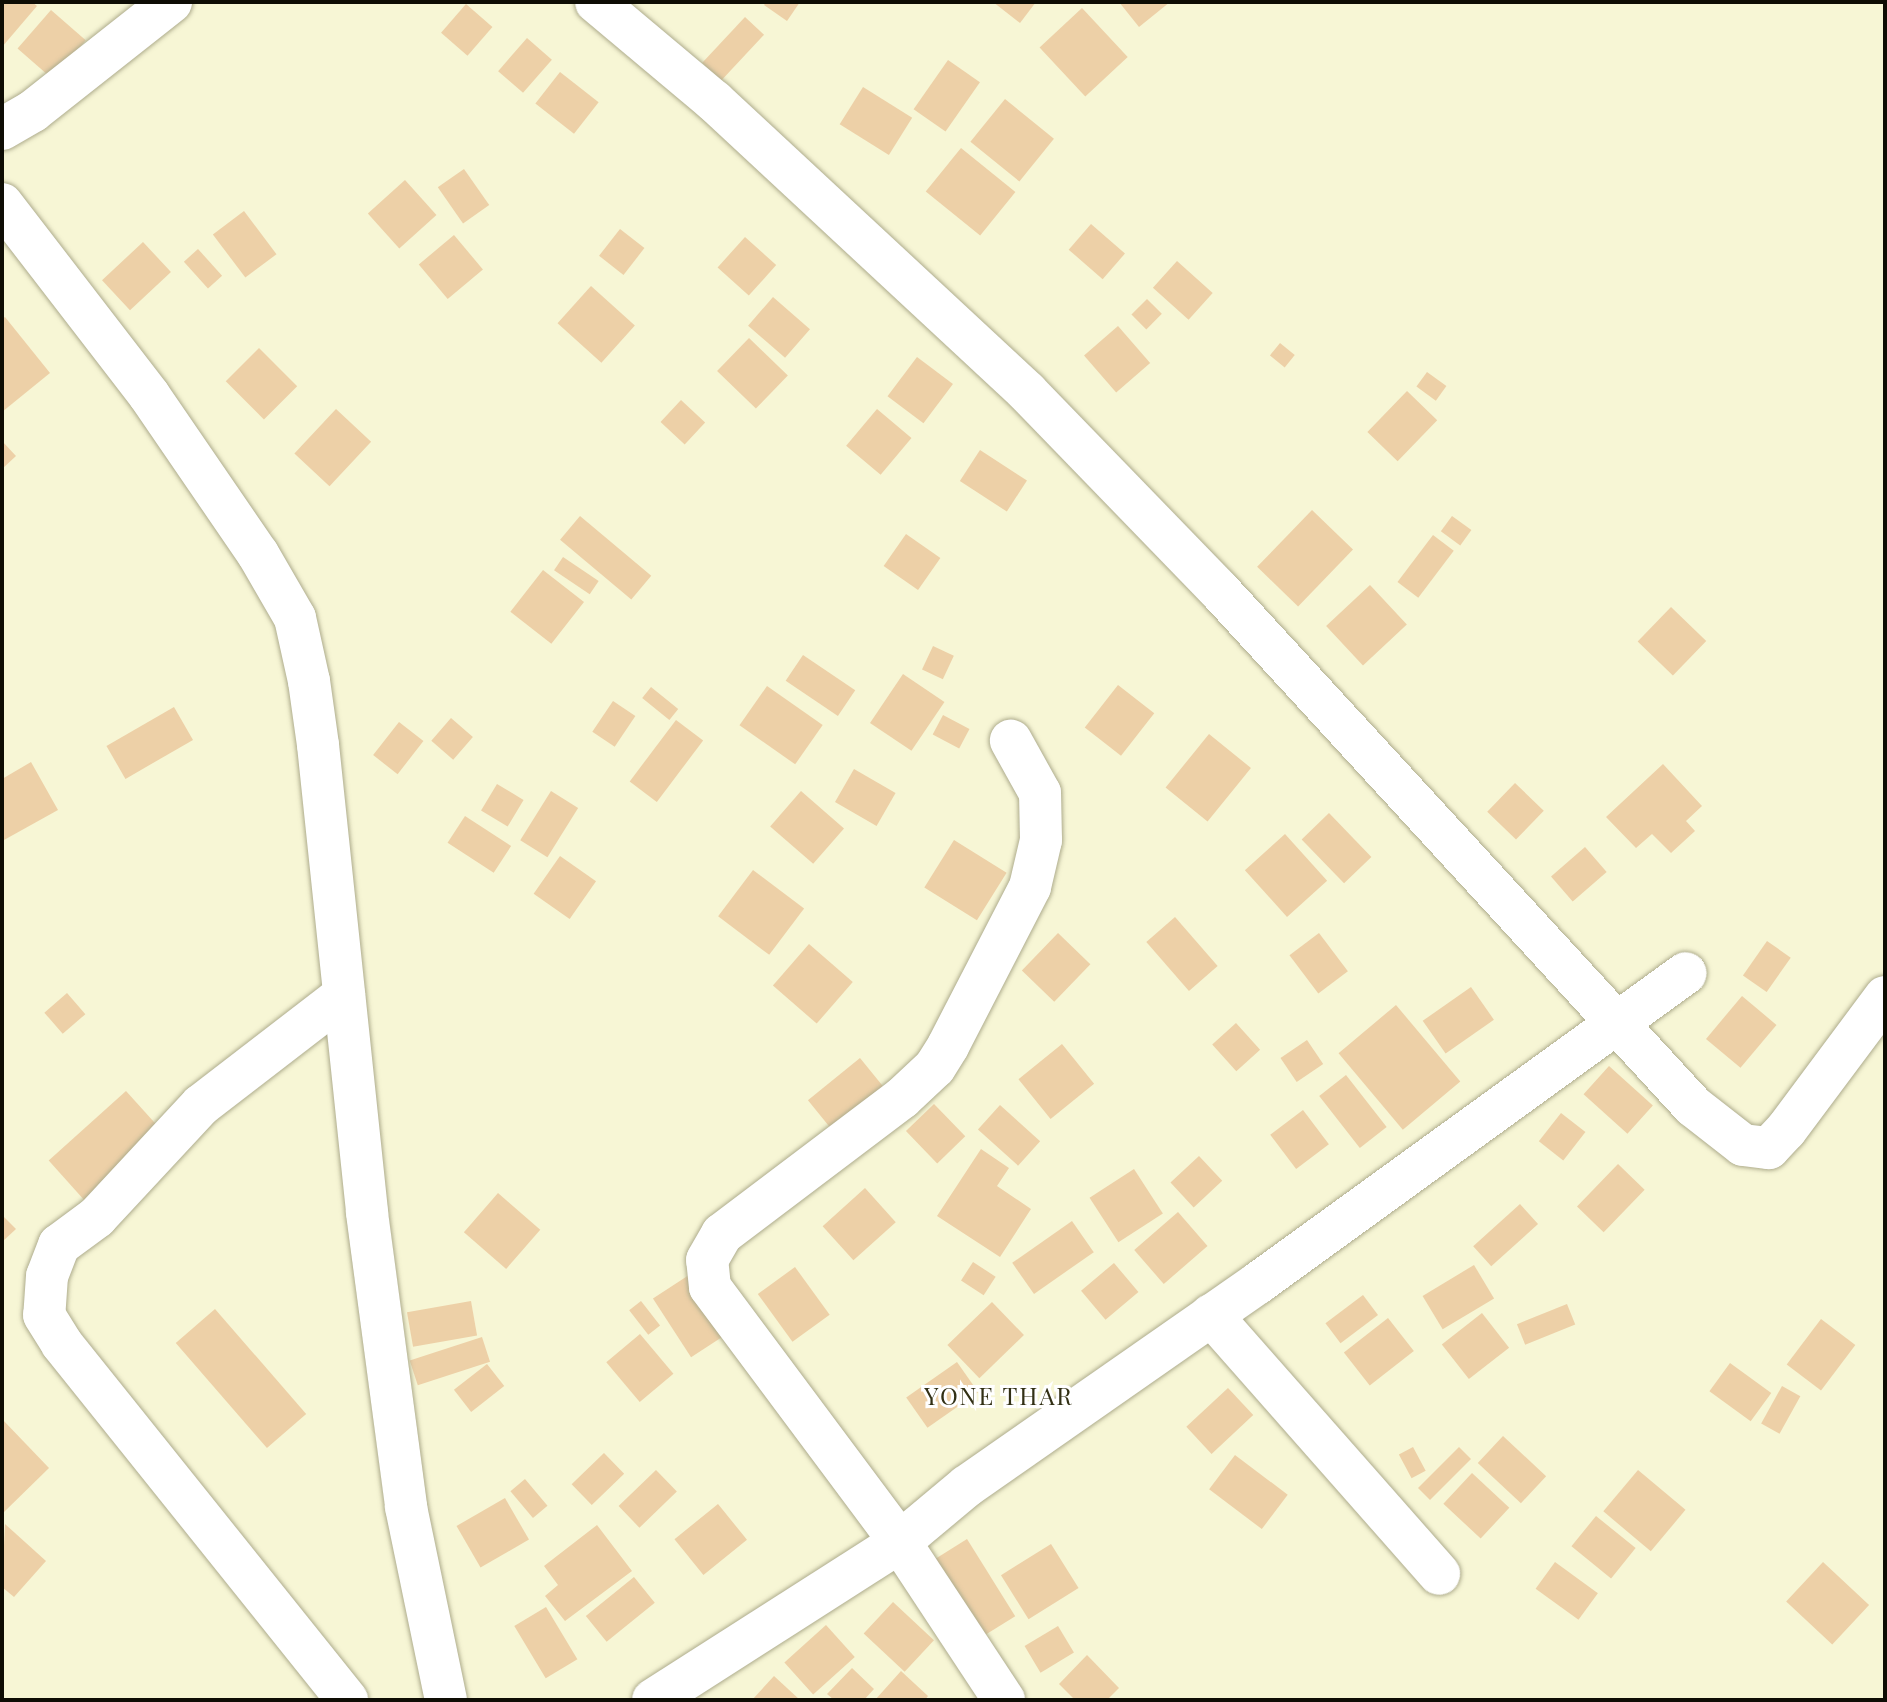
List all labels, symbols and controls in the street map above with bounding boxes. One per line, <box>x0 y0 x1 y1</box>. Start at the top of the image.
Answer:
district label: YONE THAR <box>924 1382 1074 1410</box>

